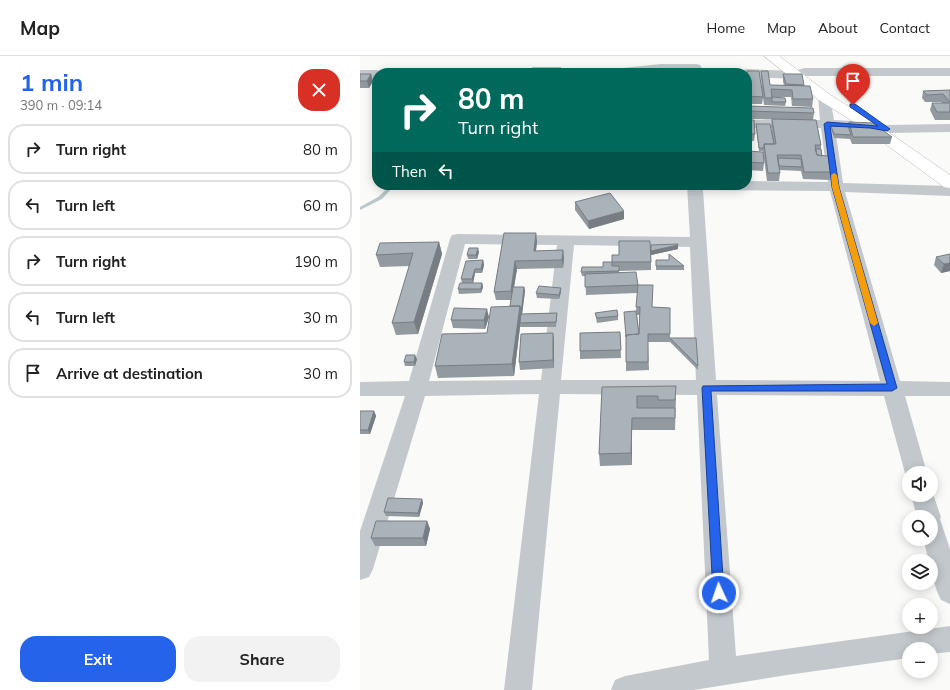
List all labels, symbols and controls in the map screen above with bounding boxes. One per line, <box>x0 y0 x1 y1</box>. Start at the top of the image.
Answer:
text: Map <box>20 16 60 40</box>
text: Home <box>706 19 745 37</box>
text: Map <box>767 19 796 37</box>
text: About <box>818 19 858 37</box>
text: Contact <box>880 19 930 37</box>
pin <box>836 64 870 105</box>
text: 1 min <box>20 67 83 97</box>
button: close <box>298 69 340 111</box>
icon: arrive <box>842 70 864 92</box>
text: 80 m <box>458 81 524 116</box>
icon: right <box>392 84 444 136</box>
text: 390 m · 09:14 <box>20 97 102 113</box>
text: Turn right <box>458 116 538 139</box>
icon: right <box>22 138 44 160</box>
text: Turn right <box>56 140 126 159</box>
text: 80 m <box>303 140 338 159</box>
icon: left <box>435 160 457 182</box>
text: Then <box>392 162 427 181</box>
icon: left <box>22 194 44 216</box>
text: Turn left <box>56 196 115 215</box>
text: 60 m <box>303 196 338 215</box>
icon: right <box>22 250 44 272</box>
text: Turn right <box>56 252 126 271</box>
text: 190 m <box>294 252 338 271</box>
icon: left <box>22 306 44 328</box>
text: Turn left <box>56 308 115 327</box>
text: 30 m <box>303 308 338 327</box>
icon: arrive <box>22 362 44 384</box>
text: Arrive at destination <box>56 364 203 383</box>
text: 30 m <box>303 364 338 383</box>
map controls <box>902 466 938 678</box>
button: sound <box>902 466 938 502</box>
button: search <box>902 510 938 546</box>
button: layers <box>902 554 938 590</box>
position arrow <box>698 572 740 614</box>
button: + <box>902 598 938 634</box>
button: Exit <box>20 636 176 682</box>
button: Share <box>184 636 340 682</box>
button: − <box>902 642 938 678</box>

